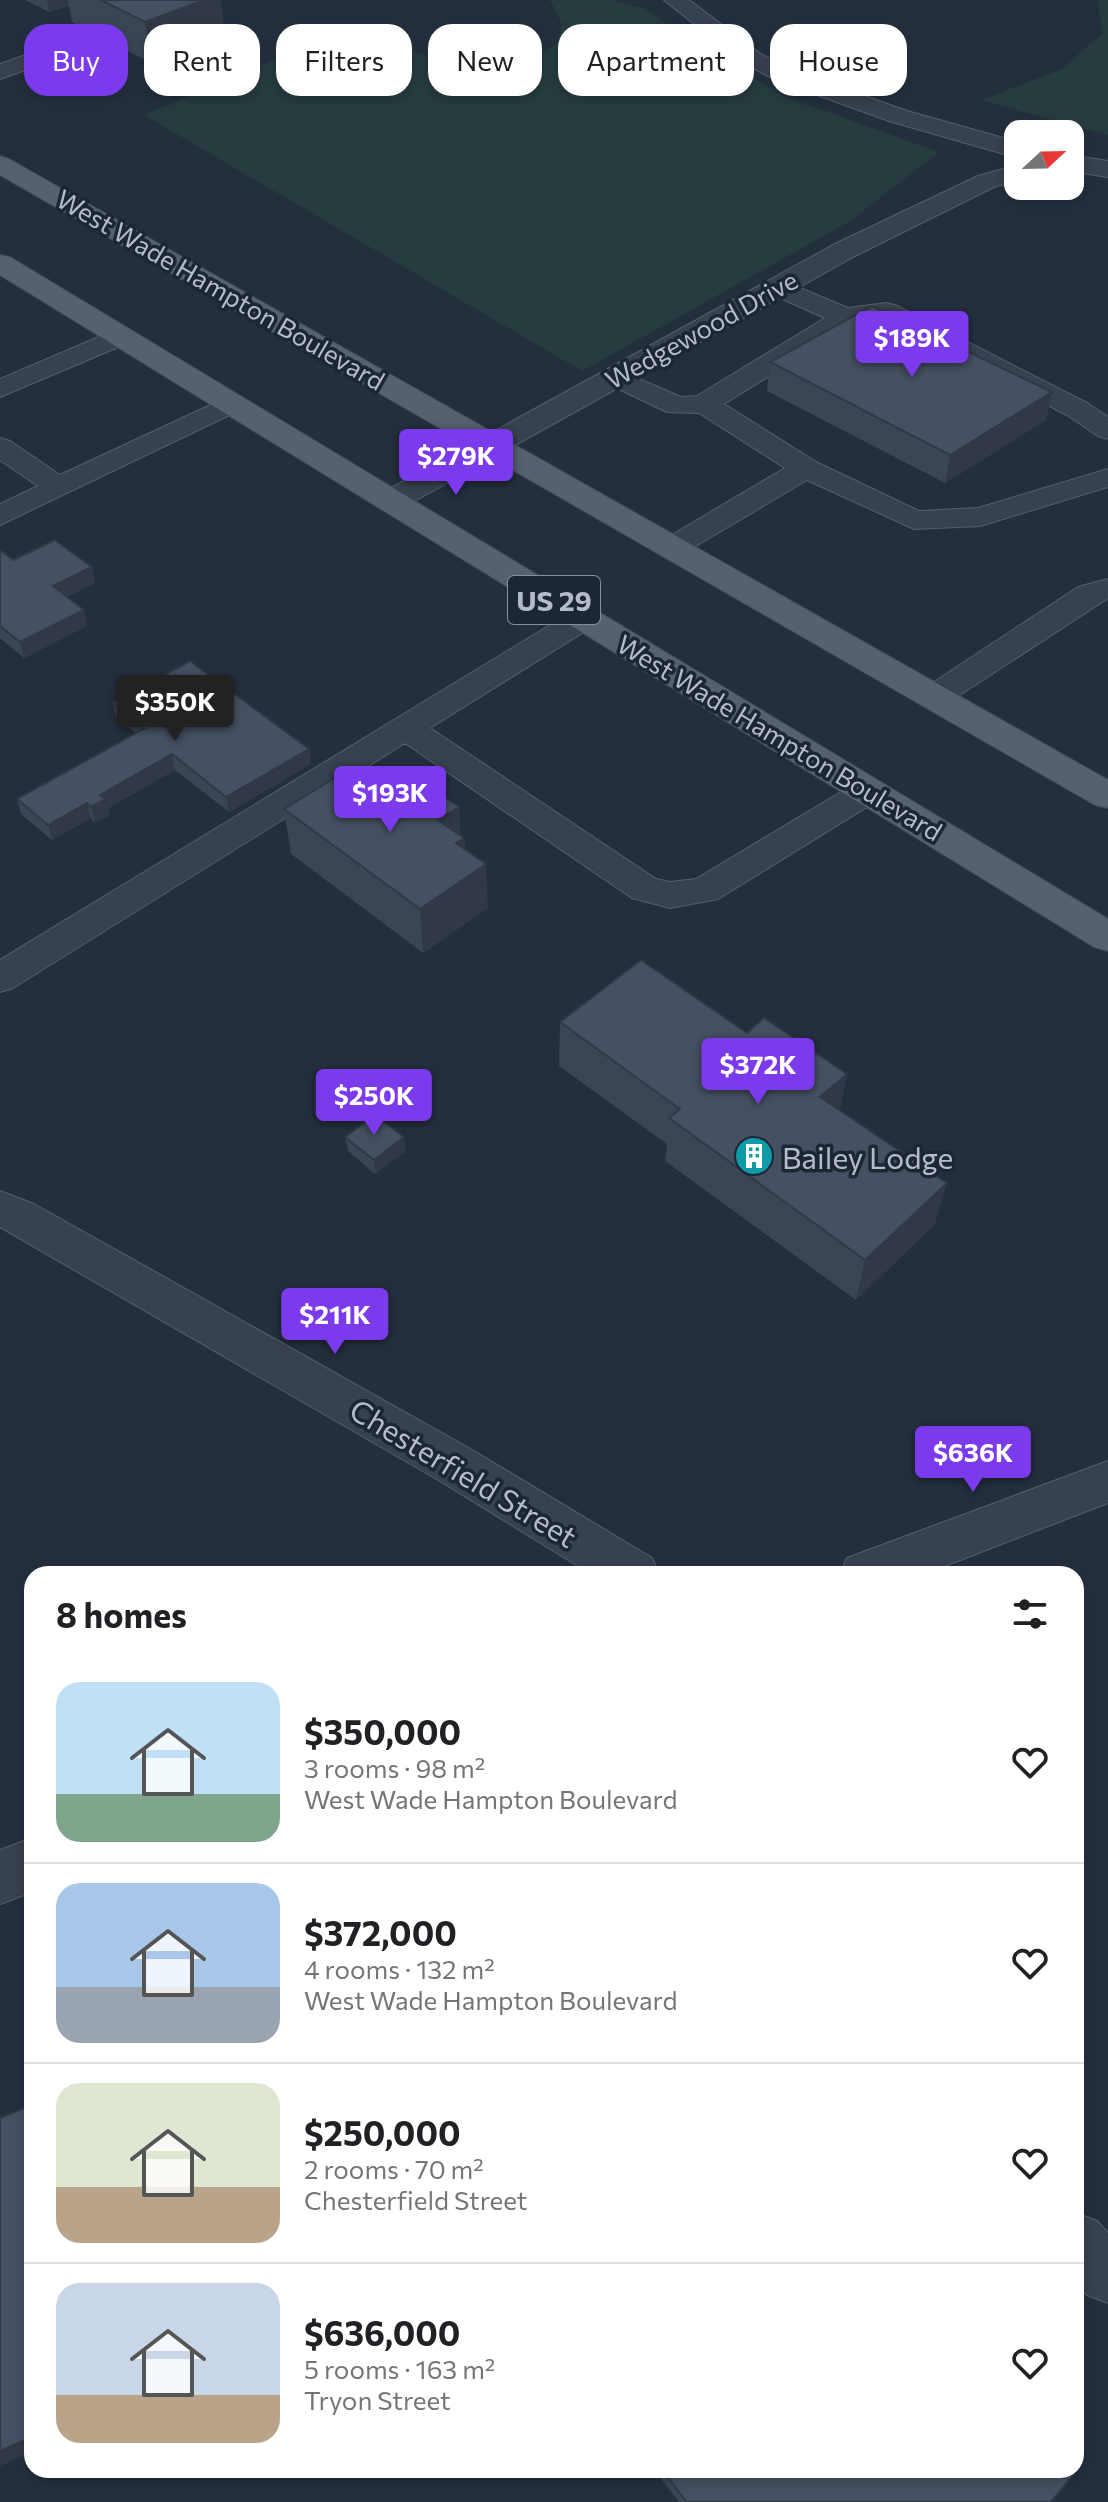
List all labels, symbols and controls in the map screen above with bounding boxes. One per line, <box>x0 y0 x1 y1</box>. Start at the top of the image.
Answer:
chip: Buy <box>24 24 128 96</box>
chip: Rent <box>144 24 260 96</box>
chip: Filters <box>276 24 412 96</box>
chip: New <box>428 24 542 96</box>
chip: Apartment <box>558 24 754 96</box>
chip: House <box>770 24 907 96</box>
north arrow <box>1004 120 1084 200</box>
map controls <box>1004 120 1084 200</box>
street label: West Wade Hampton Boulevard <box>51 182 391 396</box>
street label: Wedgewood Drive <box>600 263 802 395</box>
pin: $189K <box>856 311 968 379</box>
text: $189K <box>874 321 951 352</box>
pin: $279K <box>400 429 512 497</box>
text: $279K <box>417 439 495 470</box>
road number: US 29 <box>508 576 600 624</box>
street label: West Wade Hampton Boulevard <box>612 628 948 846</box>
pin: $350K <box>119 675 231 743</box>
text: $350K <box>135 685 215 716</box>
pin: $193K <box>334 766 446 834</box>
text: $193K <box>352 776 428 807</box>
pin: $372K <box>702 1038 814 1106</box>
text: $372K <box>719 1048 797 1079</box>
pin: $250K <box>318 1069 430 1137</box>
text: $250K <box>334 1079 414 1110</box>
building icon: Bailey Lodge <box>733 1135 775 1177</box>
place label: Bailey Lodge <box>782 1138 953 1175</box>
pin: $211K <box>279 1288 391 1356</box>
text: $211K <box>299 1298 371 1329</box>
street label: Chesterfield Street <box>344 1390 584 1554</box>
pin: $636K <box>917 1426 1029 1494</box>
text: $636K <box>933 1436 1013 1467</box>
icon: filters <box>1008 1592 1052 1636</box>
text: 8 homes <box>56 1593 187 1635</box>
text: $350,000 <box>304 1710 461 1752</box>
icon: home <box>120 1714 216 1810</box>
icon: heart <box>1008 1740 1052 1784</box>
text: 3 rooms · 98 m² <box>304 1752 485 1783</box>
text: West Wade Hampton Boulevard <box>304 1783 678 1814</box>
text: $372,000 <box>304 1911 457 1953</box>
icon: home <box>120 1915 216 2011</box>
icon: heart <box>1008 1941 1052 1985</box>
text: 4 rooms · 132 m² <box>304 1953 495 1984</box>
text: West Wade Hampton Boulevard <box>304 1984 678 2015</box>
text: $250,000 <box>304 2111 461 2153</box>
icon: home <box>120 2115 216 2211</box>
icon: heart <box>1008 2141 1052 2185</box>
text: 2 rooms · 70 m² <box>304 2153 484 2184</box>
text: Chesterfield Street <box>304 2184 528 2215</box>
text: $636,000 <box>304 2311 460 2353</box>
icon: home <box>120 2315 216 2411</box>
icon: heart <box>1008 2341 1052 2385</box>
text: 5 rooms · 163 m² <box>304 2353 495 2384</box>
text: Tryon Street <box>304 2384 451 2415</box>

